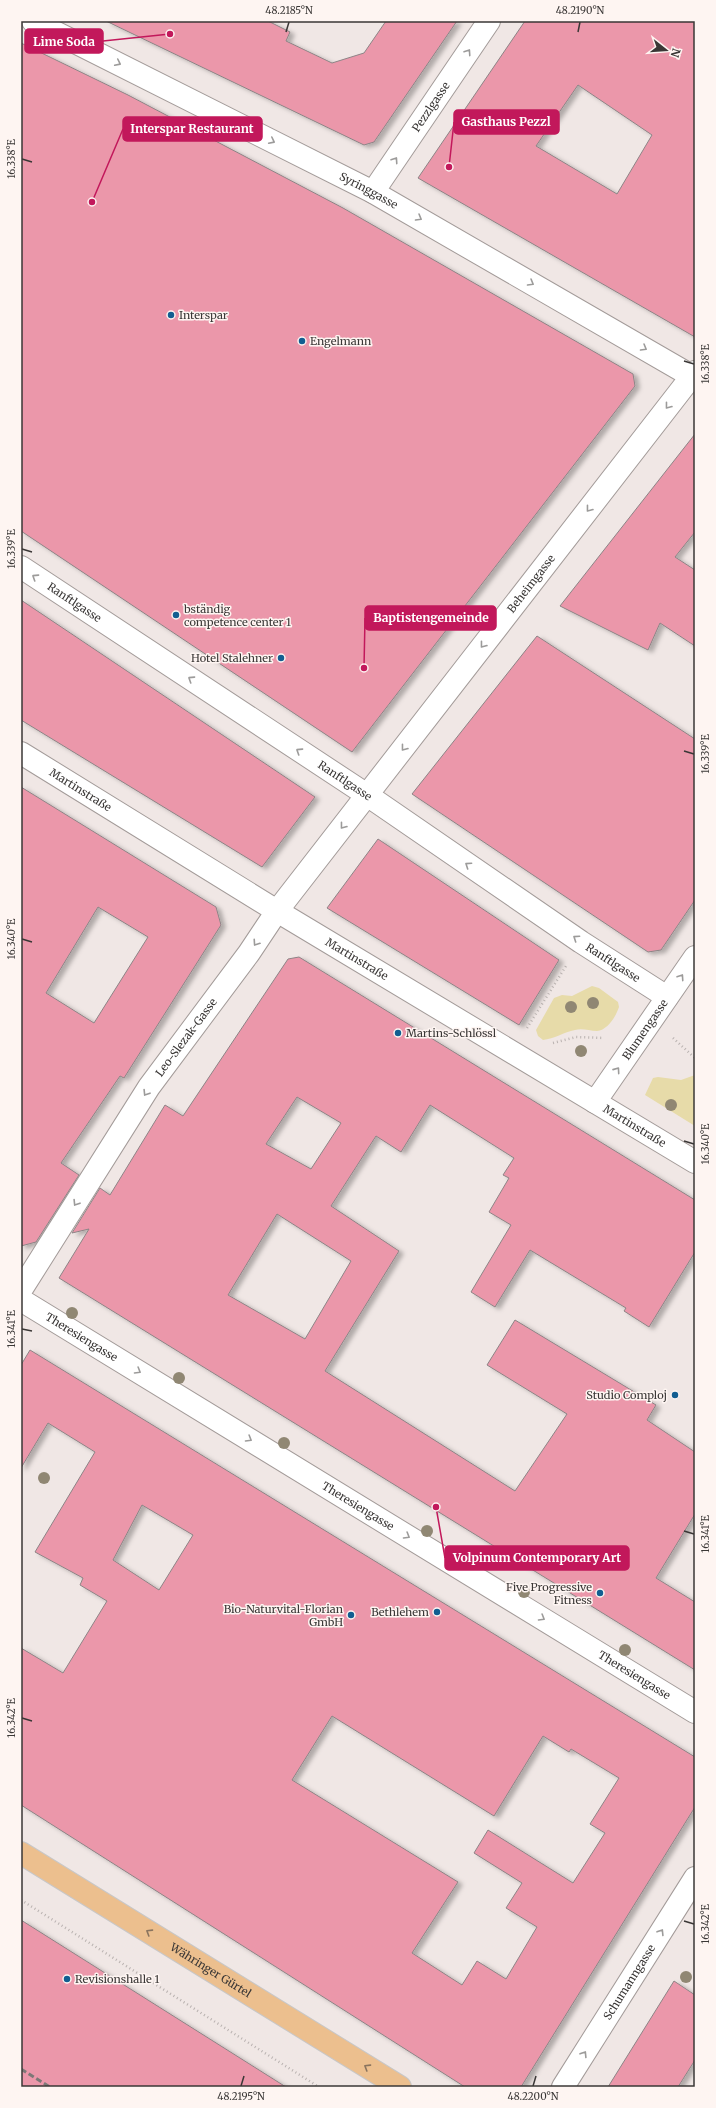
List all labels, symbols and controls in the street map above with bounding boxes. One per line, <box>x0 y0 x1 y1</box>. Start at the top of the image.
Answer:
text: 48.2185°N <box>265 4 313 17</box>
text: 48.2190°N <box>556 4 605 17</box>
callout: Lime Soda <box>25 29 103 53</box>
north arrow <box>646 30 686 70</box>
text: Lime Soda <box>33 34 95 49</box>
text: N <box>668 47 684 59</box>
one-way arrow <box>463 49 471 56</box>
one-way arrow <box>114 58 122 66</box>
street label: Pezzlgasse <box>409 79 453 134</box>
callout: Gasthaus Pezzl <box>454 110 559 134</box>
text: Gasthaus Pezzl <box>461 114 551 129</box>
callout: Interspar Restaurant <box>123 117 262 141</box>
text: Interspar Restaurant <box>130 121 254 136</box>
one-way arrow <box>267 136 275 143</box>
text: 16.338°E <box>5 139 18 179</box>
one-way arrow <box>390 157 397 164</box>
street label: Syringgasse <box>337 169 401 212</box>
one-way arrow <box>415 214 422 221</box>
one-way arrow <box>527 278 534 285</box>
place label: Interspar <box>179 308 228 322</box>
marker: Interspar <box>166 310 176 320</box>
place label: Engelmann <box>310 334 372 348</box>
marker: Engelmann <box>297 336 307 346</box>
one-way arrow <box>640 343 647 350</box>
text: 16.338°E <box>699 344 712 384</box>
one-way arrow <box>666 402 673 409</box>
one-way arrow <box>587 504 594 511</box>
text: 16.339°E <box>5 529 18 569</box>
street label: Beheimgasse <box>504 551 558 615</box>
one-way arrow <box>33 575 40 582</box>
street label: Ranftlgasse <box>45 579 104 625</box>
place label: bständig competence center 1 <box>183 602 291 629</box>
callout: Baptistengemeinde <box>365 606 496 630</box>
marker: bständig competence center 1 <box>171 610 181 620</box>
text: Baptistengemeinde <box>373 610 489 625</box>
one-way arrow <box>481 640 488 647</box>
place label: Hotel Stalehner <box>191 651 273 665</box>
marker: Hotel Stalehner <box>276 653 286 663</box>
one-way arrow <box>188 677 195 684</box>
text: 16.339°E <box>699 734 712 774</box>
one-way arrow <box>401 743 408 750</box>
one-way arrow <box>296 748 303 755</box>
street label: Ranftlgasse <box>315 758 375 804</box>
street label: Martinstraße <box>47 765 115 814</box>
one-way arrow <box>341 822 348 829</box>
one-way arrow <box>466 863 473 870</box>
text: 16.340°E <box>5 918 18 959</box>
street label: Martinstraße <box>323 935 391 983</box>
one-way arrow <box>573 935 580 943</box>
one-way arrow <box>253 939 261 946</box>
street label: Ranftlgasse <box>583 940 643 985</box>
one-way arrow <box>676 974 684 981</box>
street label: Leo-Slezak-Gasse <box>152 995 220 1079</box>
street label: Blumengasse <box>619 996 671 1063</box>
place label: Martins-Schlössl <box>406 1026 497 1040</box>
marker: Martins-Schlössl <box>393 1028 403 1038</box>
one-way arrow <box>612 1067 620 1074</box>
one-way arrow <box>143 1089 150 1096</box>
street label: Martinstraße <box>601 1102 669 1150</box>
text: 16.340°E <box>699 1123 712 1164</box>
one-way arrow <box>73 1199 81 1206</box>
text: 16.341°E <box>5 1309 18 1348</box>
street label: Theresiengasse <box>43 1310 120 1365</box>
one-way arrow <box>134 1366 141 1374</box>
place label: Studio Comploj <box>586 1388 667 1402</box>
marker: Studio Comploj <box>670 1390 680 1400</box>
one-way arrow <box>245 1434 252 1442</box>
street label: Theresiengasse <box>319 1479 397 1534</box>
text: 16.341°E <box>699 1514 712 1553</box>
one-way arrow <box>403 1531 410 1539</box>
callout: Volpinum Contemporary Art <box>445 1546 629 1570</box>
text: Volpinum Contemporary Art <box>452 1550 621 1565</box>
place label: Five Progressive Fitness <box>506 1580 592 1607</box>
marker: Five Progressive Fitness <box>595 1588 605 1598</box>
place label: Bio-Naturvital-Florian GmbH <box>224 1602 344 1629</box>
place label: Bethlehem <box>371 1605 429 1619</box>
marker: Bethlehem <box>432 1607 442 1617</box>
marker: Bio-Naturvital-Florian GmbH <box>346 1610 356 1620</box>
one-way arrow <box>538 1614 545 1621</box>
street label: Theresiengasse <box>596 1648 673 1703</box>
text: 16.342°E <box>5 1697 18 1738</box>
text: 16.342°E <box>699 1903 712 1944</box>
one-way arrow <box>146 1929 153 1937</box>
one-way arrow <box>656 1929 664 1936</box>
street label: Währinger Gürtel <box>167 1939 254 2001</box>
street label: Schumanngasse <box>600 1942 658 2022</box>
place label: Revisionshalle 1 <box>75 1972 159 1986</box>
marker: Revisionshalle 1 <box>62 1974 72 1984</box>
one-way arrow <box>579 2051 587 2058</box>
one-way arrow <box>364 2064 371 2071</box>
text: 48.2195°N <box>217 2090 265 2103</box>
text: 48.2200°N <box>508 2090 559 2103</box>

